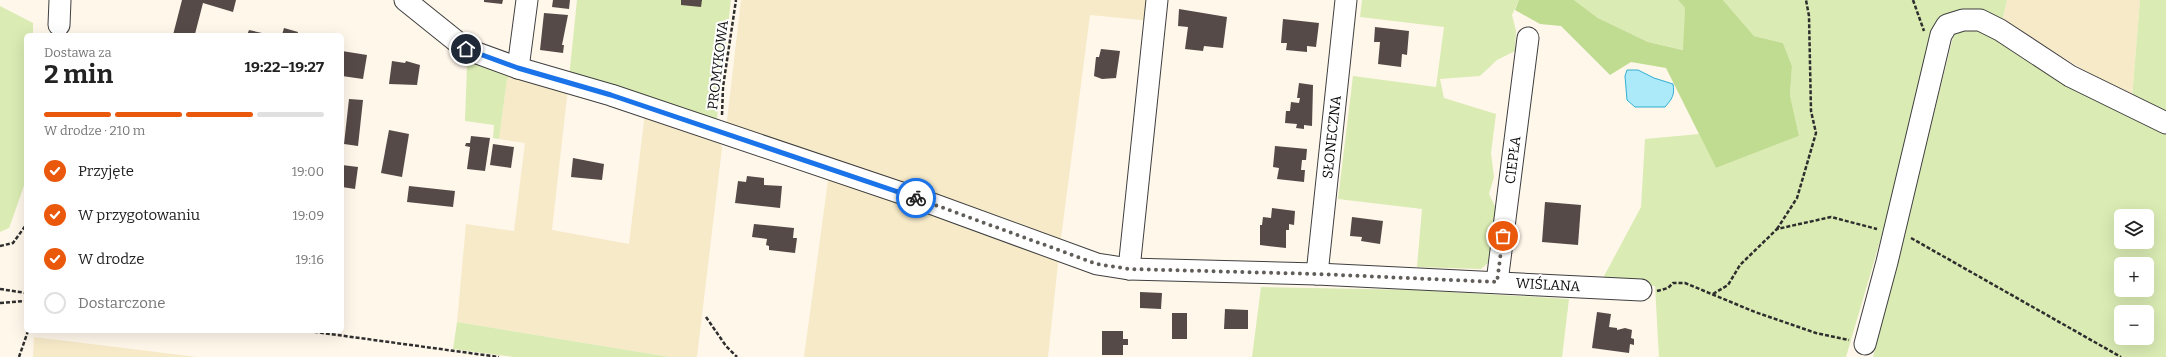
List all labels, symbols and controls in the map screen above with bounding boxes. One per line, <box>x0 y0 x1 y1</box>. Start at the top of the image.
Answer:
street label: PROMYKOWA <box>704 19 732 111</box>
pin <box>449 32 483 66</box>
icon: home <box>455 38 477 60</box>
text: Dostawa za <box>44 45 112 60</box>
text: 19:22–19:27 <box>245 58 324 76</box>
text: 2 min <box>44 59 113 90</box>
street label: SŁONECZNA <box>1319 94 1345 179</box>
text: W drodze · 210 m <box>44 123 145 138</box>
street label: CIEPŁA <box>1502 135 1524 185</box>
icon: check <box>44 160 66 182</box>
text: Przyjęte <box>78 162 134 180</box>
text: 19:00 <box>292 164 324 179</box>
courier <box>896 178 936 218</box>
icon: bike <box>905 187 927 209</box>
icon: check <box>44 204 66 226</box>
text: W przygotowaniu <box>78 206 200 224</box>
text: 19:09 <box>292 208 324 223</box>
map controls <box>2114 209 2154 345</box>
button: layers <box>2114 209 2154 249</box>
pin <box>1486 219 1520 253</box>
icon: bag <box>1492 225 1514 247</box>
icon: check <box>44 248 66 270</box>
text: W drodze <box>78 250 144 268</box>
text: 19:16 <box>295 252 324 267</box>
button: + <box>2114 257 2154 297</box>
street label: WIŚLANA <box>1515 274 1581 295</box>
text: Dostarczone <box>78 294 165 312</box>
button: − <box>2114 305 2154 345</box>

